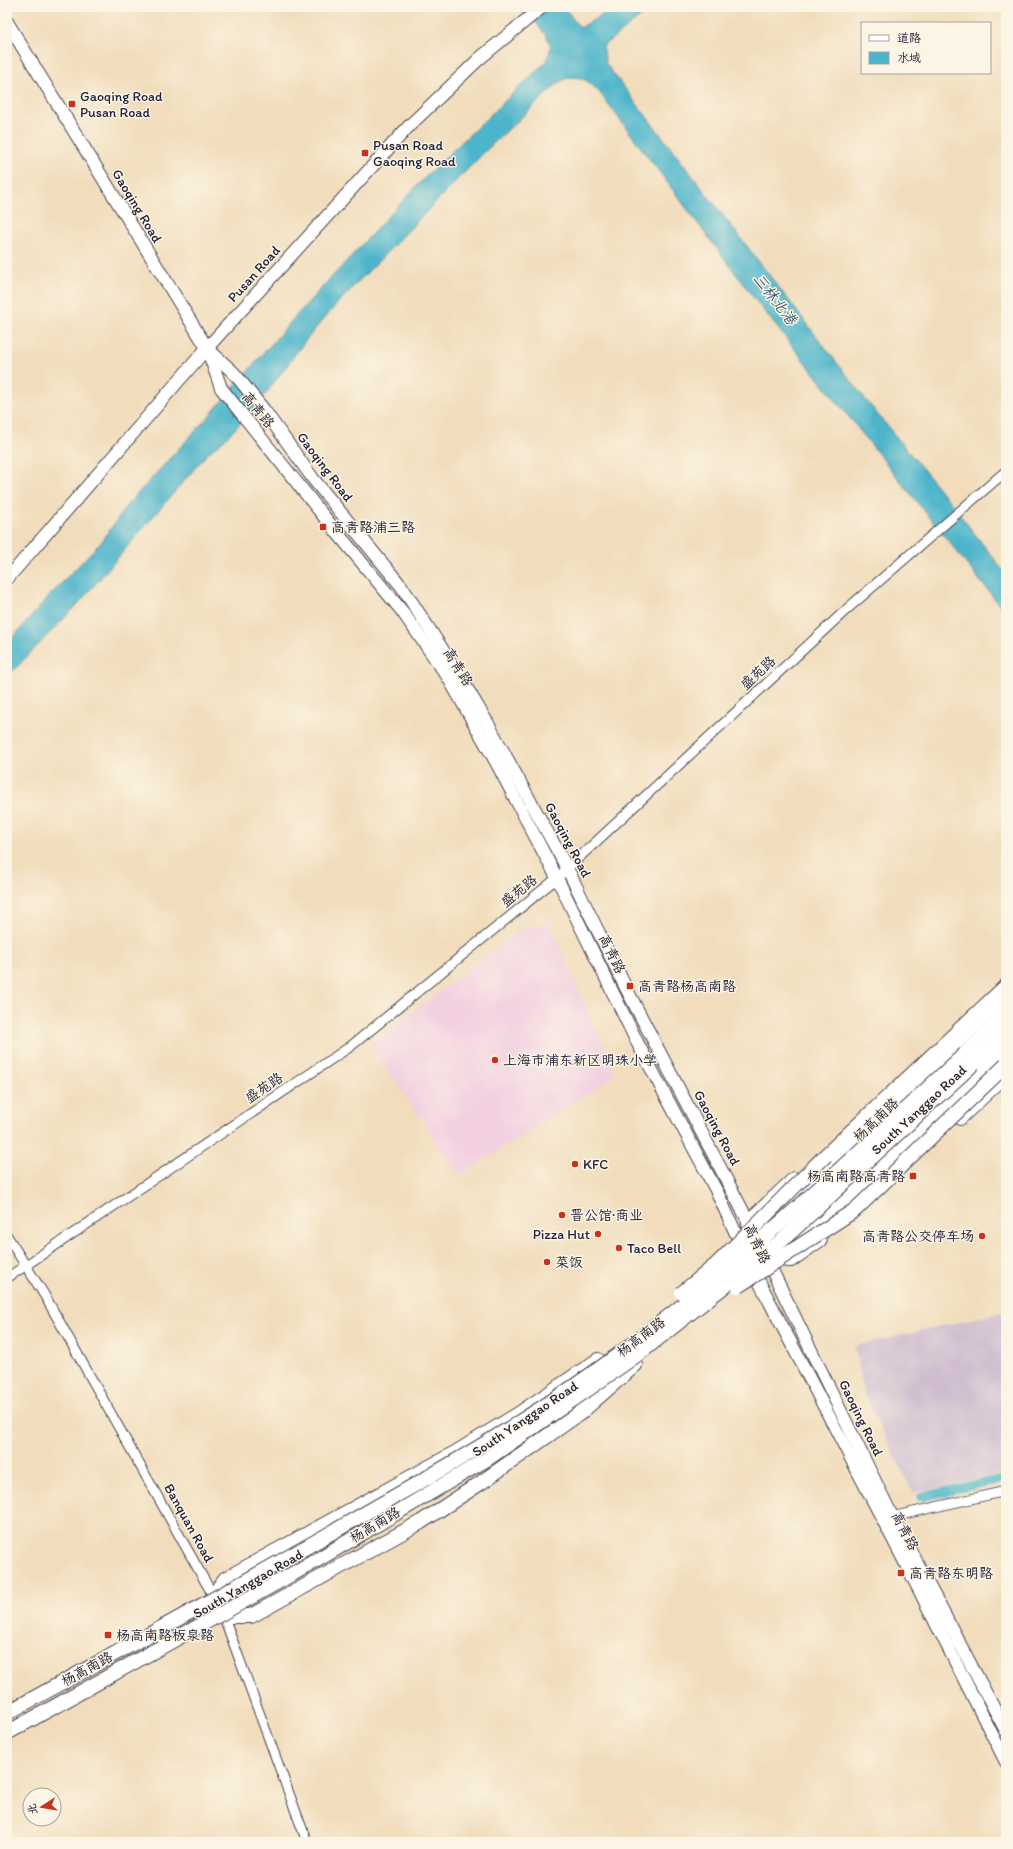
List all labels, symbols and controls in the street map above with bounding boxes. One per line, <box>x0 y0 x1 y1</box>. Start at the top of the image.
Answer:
legend <box>861 22 991 74</box>
text: 道路 <box>897 31 921 45</box>
text: 水域 <box>897 51 921 65</box>
place label: Gaoqing Road Pusan Road <box>80 88 163 121</box>
marker: Gaoqing Road Pusan Road <box>67 99 77 109</box>
place label: Pusan Road Gaoqing Road <box>373 137 456 170</box>
marker: Pusan Road Gaoqing Road <box>360 148 370 158</box>
street label: Gaoqing Road <box>108 166 166 246</box>
street label: Pusan Road <box>224 242 284 306</box>
water label: 三林北港 <box>749 270 802 330</box>
street label: 高青路 <box>238 388 278 432</box>
street label: Gaoqing Road <box>293 429 357 505</box>
place label: 高青路浦三路 <box>331 519 415 536</box>
marker: 高青路浦三路 <box>318 522 328 532</box>
street label: 高青路 <box>440 645 476 689</box>
street label: 盛苑路 <box>737 652 779 694</box>
street label: Gaoqing Road <box>541 799 595 881</box>
street label: 盛苑路 <box>497 871 541 911</box>
street label: 高青路 <box>595 931 629 977</box>
place label: 高青路杨高南路 <box>638 978 736 995</box>
marker: 高青路杨高南路 <box>625 981 635 991</box>
place label: 上海市浦东新区明珠小学 <box>503 1052 657 1069</box>
marker: 上海市浦东新区明珠小学 <box>490 1055 500 1065</box>
street label: South Yanggao Road <box>868 1061 970 1158</box>
street label: 盛苑路 <box>242 1069 286 1107</box>
street label: Gaoqing Road <box>690 1087 744 1169</box>
street label: 杨高南路 <box>850 1094 902 1146</box>
place label: KFC <box>583 1156 608 1173</box>
marker: KFC <box>570 1159 580 1169</box>
place label: 杨高南路高青路 <box>807 1168 905 1185</box>
marker: 杨高南路高青路 <box>908 1171 918 1181</box>
place label: 晋公馆·商业 <box>570 1207 643 1224</box>
marker: 晋公馆·商业 <box>557 1210 567 1220</box>
street label: 高青路 <box>740 1221 774 1267</box>
place label: Pizza Hut <box>533 1226 590 1243</box>
place label: 高青路公交停车场 <box>862 1228 974 1245</box>
marker: Pizza Hut <box>593 1229 603 1239</box>
marker: 高青路公交停车场 <box>977 1231 987 1241</box>
place label: Taco Bell <box>627 1240 681 1257</box>
marker: Taco Bell <box>614 1243 624 1253</box>
place label: 菜饭 <box>555 1254 583 1271</box>
marker: 菜饭 <box>542 1257 552 1267</box>
street label: 杨高南路 <box>614 1313 668 1361</box>
street label: South Yanggao Road <box>469 1377 581 1461</box>
street label: Gaoqing Road <box>835 1377 887 1459</box>
street label: Banquan Road <box>160 1481 218 1566</box>
street label: 杨高南路 <box>347 1503 403 1547</box>
street label: 高青路 <box>888 1508 922 1554</box>
street label: South Yanggao Road <box>190 1546 306 1622</box>
place label: 高青路东明路 <box>909 1565 993 1582</box>
marker: 高青路东明路 <box>896 1568 906 1578</box>
place label: 杨高南路板泉路 <box>116 1627 214 1644</box>
marker: 杨高南路板泉路 <box>103 1630 113 1640</box>
street label: 杨高南路 <box>58 1648 116 1690</box>
north arrow <box>22 1787 62 1827</box>
text: 北 <box>25 1802 40 1816</box>

